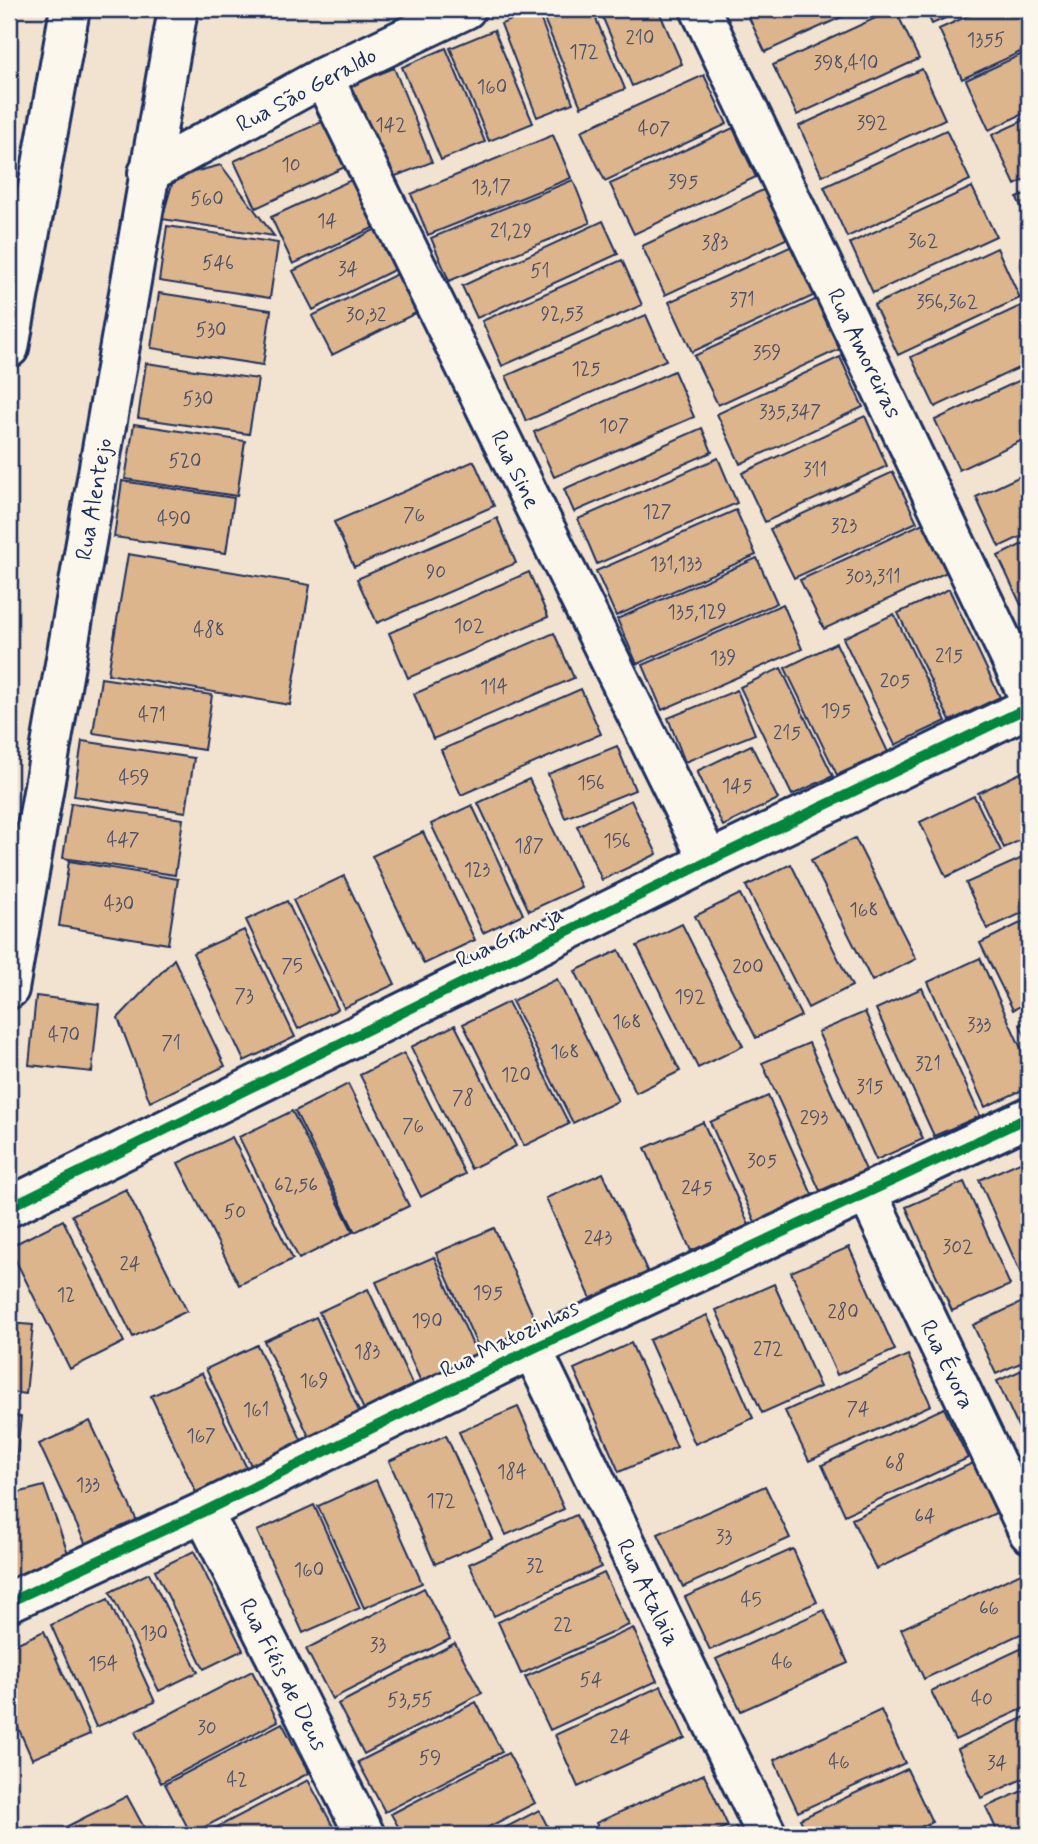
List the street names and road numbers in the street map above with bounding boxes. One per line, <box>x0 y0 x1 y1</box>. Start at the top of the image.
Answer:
street label: Rua São Geraldo <box>231 41 382 140</box>
street label: Rua Amoreiras <box>819 284 908 424</box>
street label: Rua Sine <box>482 426 546 514</box>
street label: Rua Alentejo <box>69 436 121 563</box>
street label: Rua Granja <box>451 899 569 977</box>
street label: Rua Matozinhos <box>435 1293 584 1386</box>
street label: Rua Évora <box>912 1315 982 1414</box>
street label: Rua Atalaia <box>608 1534 686 1652</box>
street label: Rua Fiéis de Deus <box>231 1594 333 1756</box>

